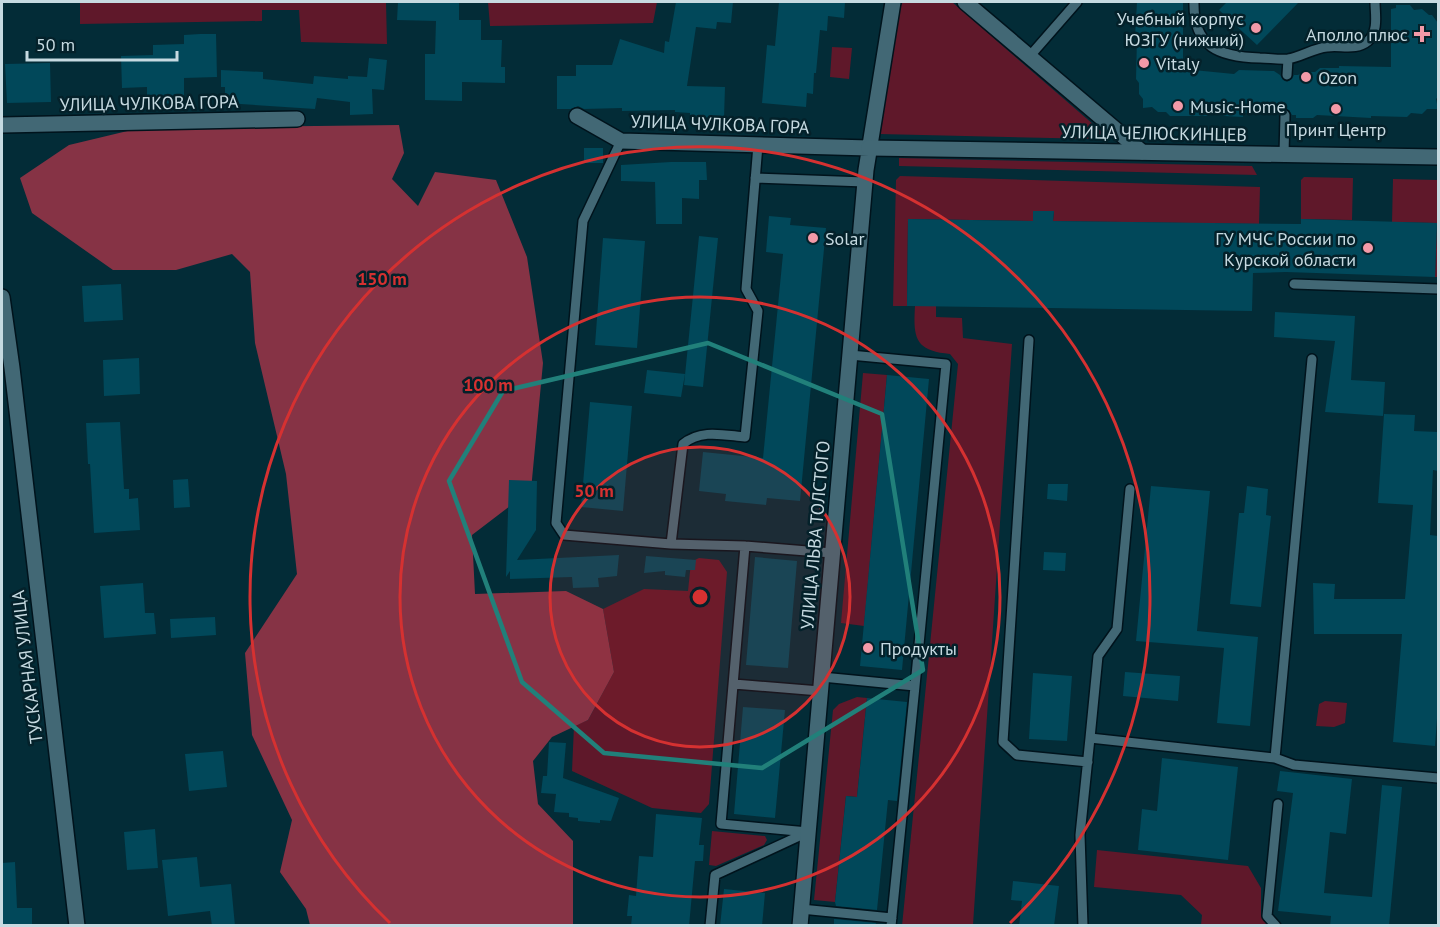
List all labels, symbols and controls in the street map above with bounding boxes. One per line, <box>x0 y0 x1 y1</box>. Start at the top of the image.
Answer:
place label: Учебный корпус ЮЗГУ (нижний) <box>1117 7 1244 51</box>
marker: Учебный корпус ЮЗГУ (нижний) <box>1249 21 1263 35</box>
place label: Аполло плюс <box>1306 23 1408 46</box>
scale bar <box>27 24 177 62</box>
marker: Аполло плюс <box>1413 25 1431 43</box>
text: 50 m <box>36 33 75 56</box>
place label: Vitaly <box>1155 52 1200 75</box>
marker: Vitaly <box>1137 56 1151 70</box>
place label: Ozon <box>1318 66 1357 89</box>
marker: Ozon <box>1299 70 1313 84</box>
street label: УЛИЦА ЧУЛКОВА ГОРА <box>59 90 239 116</box>
place label: Music-Home <box>1190 95 1286 118</box>
marker: Music-Home <box>1171 99 1185 113</box>
marker: Принт Центр <box>1329 102 1343 116</box>
street label: УЛИЦА ЧУЛКОВА ГОРА <box>630 109 810 139</box>
place label: Принт Центр <box>1286 118 1386 141</box>
street label: УЛИЦА ЧЕЛЮСКИНЦЕВ <box>1061 120 1247 146</box>
place label: Solar <box>825 227 865 250</box>
place label: ГУ МЧС России по Курской области <box>1215 227 1356 271</box>
marker: Solar <box>806 231 820 245</box>
marker: ГУ МЧС России по Курской области <box>1361 241 1375 255</box>
text: 150 m <box>357 267 407 290</box>
text: 100 m <box>463 373 513 396</box>
street label: УЛИЦА ЛЬВА ТОЛСТОГО <box>795 440 835 630</box>
text: 50 m <box>574 479 614 502</box>
centre of rings <box>690 587 710 607</box>
street label: ТУСКАРНАЯ УЛИЦА <box>6 589 48 745</box>
place label: Продукты <box>880 637 957 660</box>
marker: Продукты <box>861 641 875 655</box>

